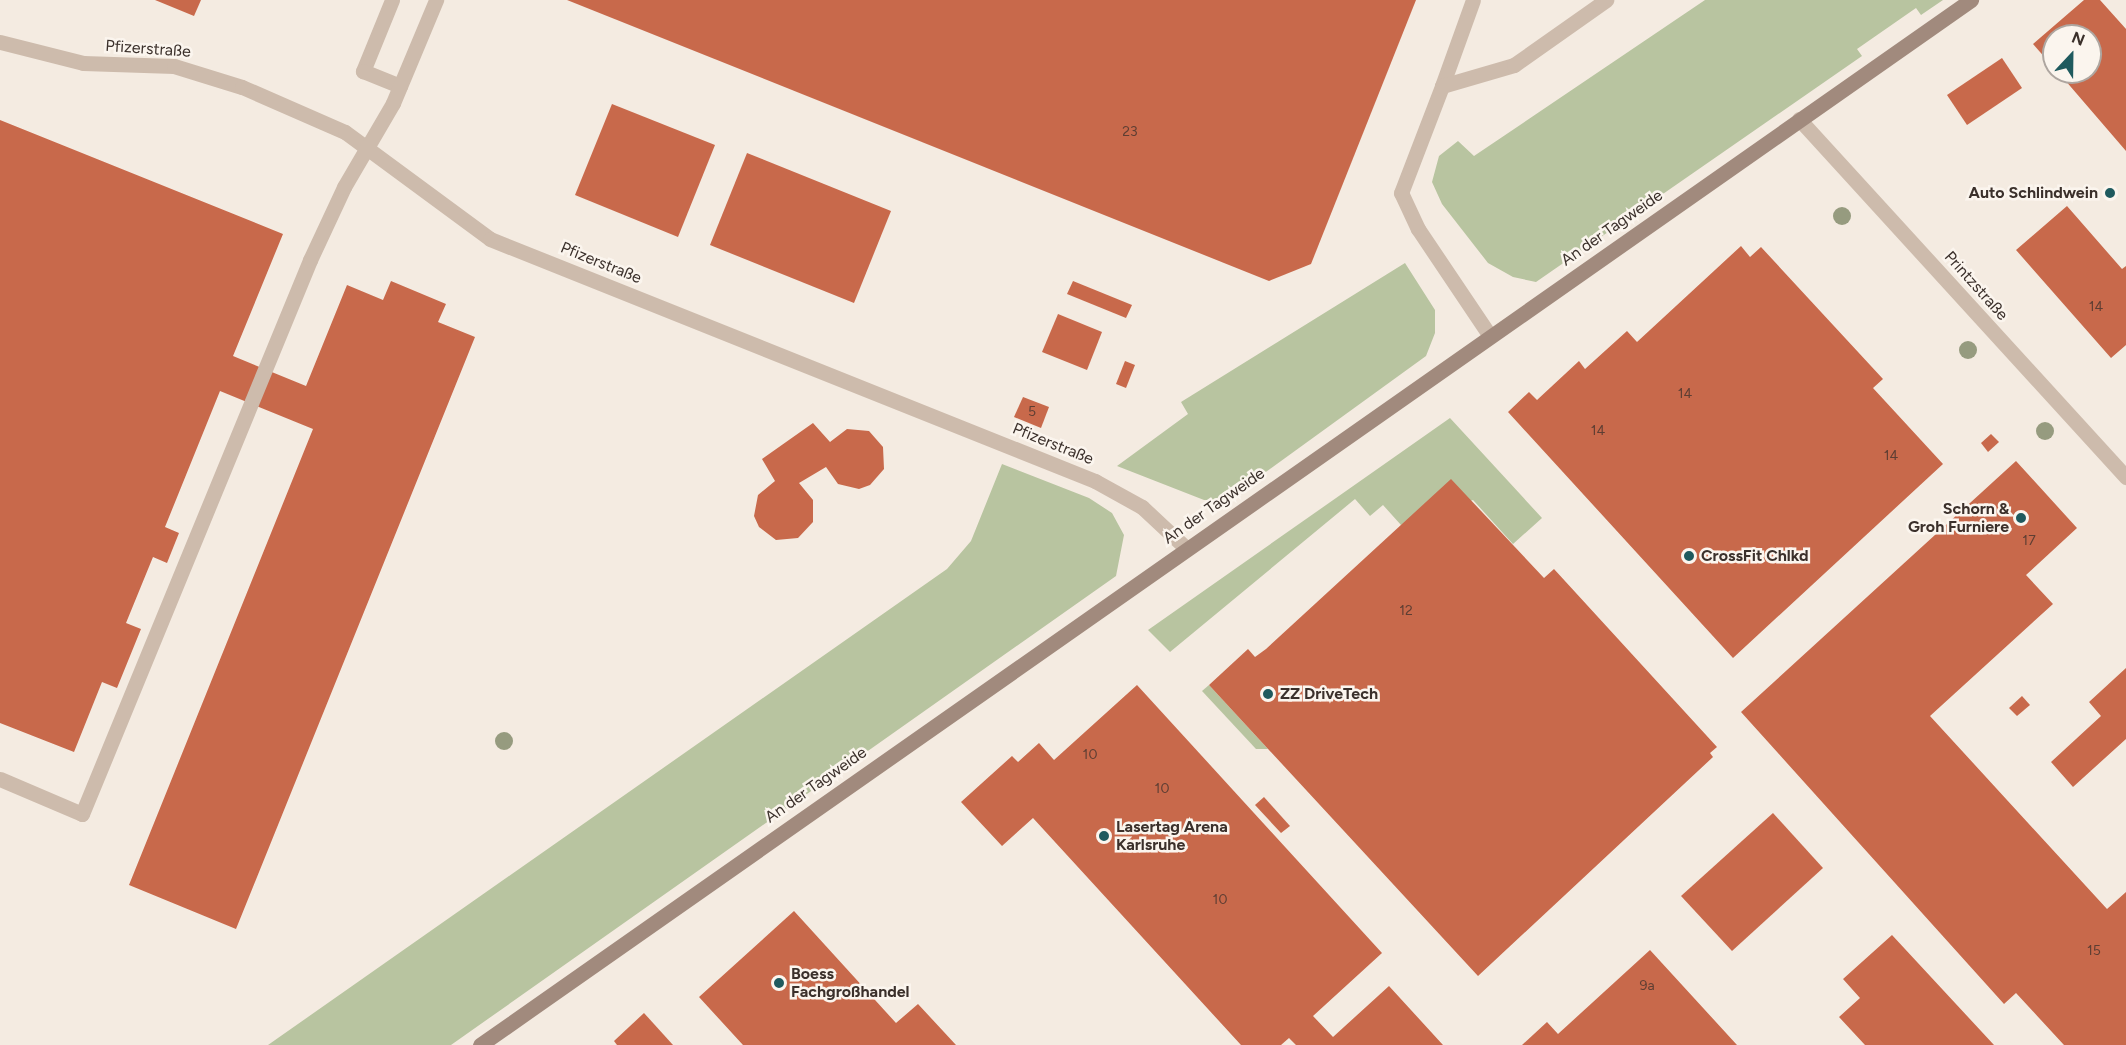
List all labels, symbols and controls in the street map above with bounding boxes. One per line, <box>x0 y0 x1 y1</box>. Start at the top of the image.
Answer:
north arrow <box>2042 24 2102 84</box>
text: N <box>2069 28 2087 50</box>
street label: Pfizerstraße <box>105 36 191 62</box>
house number: 23 <box>1122 124 1138 140</box>
place label: Auto Schlindwein <box>1969 183 2098 203</box>
street label: An der Tagweide <box>1558 186 1666 270</box>
marker: Auto Schlindwein <box>2103 186 2117 200</box>
street label: Pfizerstraße <box>558 238 644 288</box>
street label: Printzstraße <box>1940 248 2012 324</box>
house number: 14 <box>2089 299 2103 315</box>
house number: 14 <box>1678 386 1692 402</box>
house number: 5 <box>1028 404 1036 420</box>
street label: Pfizerstraße <box>1010 419 1096 469</box>
house number: 14 <box>1591 423 1605 439</box>
house number: 14 <box>1884 448 1898 464</box>
street label: An der Tagweide <box>1160 464 1268 548</box>
place label: Schorn & Groh Furniere <box>1908 499 2009 537</box>
marker: Schorn & Groh Furniere <box>2014 511 2028 525</box>
house number: 17 <box>2022 533 2036 549</box>
place label: CrossFit Chlkd <box>1701 546 1809 566</box>
marker: CrossFit Chlkd <box>1682 549 1696 563</box>
house number: 12 <box>1399 603 1413 619</box>
place label: ZZ DriveTech <box>1280 684 1378 704</box>
marker: ZZ DriveTech <box>1261 687 1275 701</box>
street label: An der Tagweide <box>762 743 870 827</box>
house number: 10 <box>1083 747 1097 763</box>
house number: 10 <box>1155 781 1169 797</box>
place label: Lasertag Arena Karlsruhe <box>1116 817 1228 855</box>
marker: Lasertag Arena Karlsruhe <box>1097 829 1111 843</box>
house number: 10 <box>1213 892 1227 908</box>
house number: 15 <box>2087 943 2101 959</box>
place label: Boess Fachgroßhandel <box>791 964 910 1002</box>
marker: Boess Fachgroßhandel <box>772 976 786 990</box>
house number: 9a <box>1639 978 1655 994</box>

